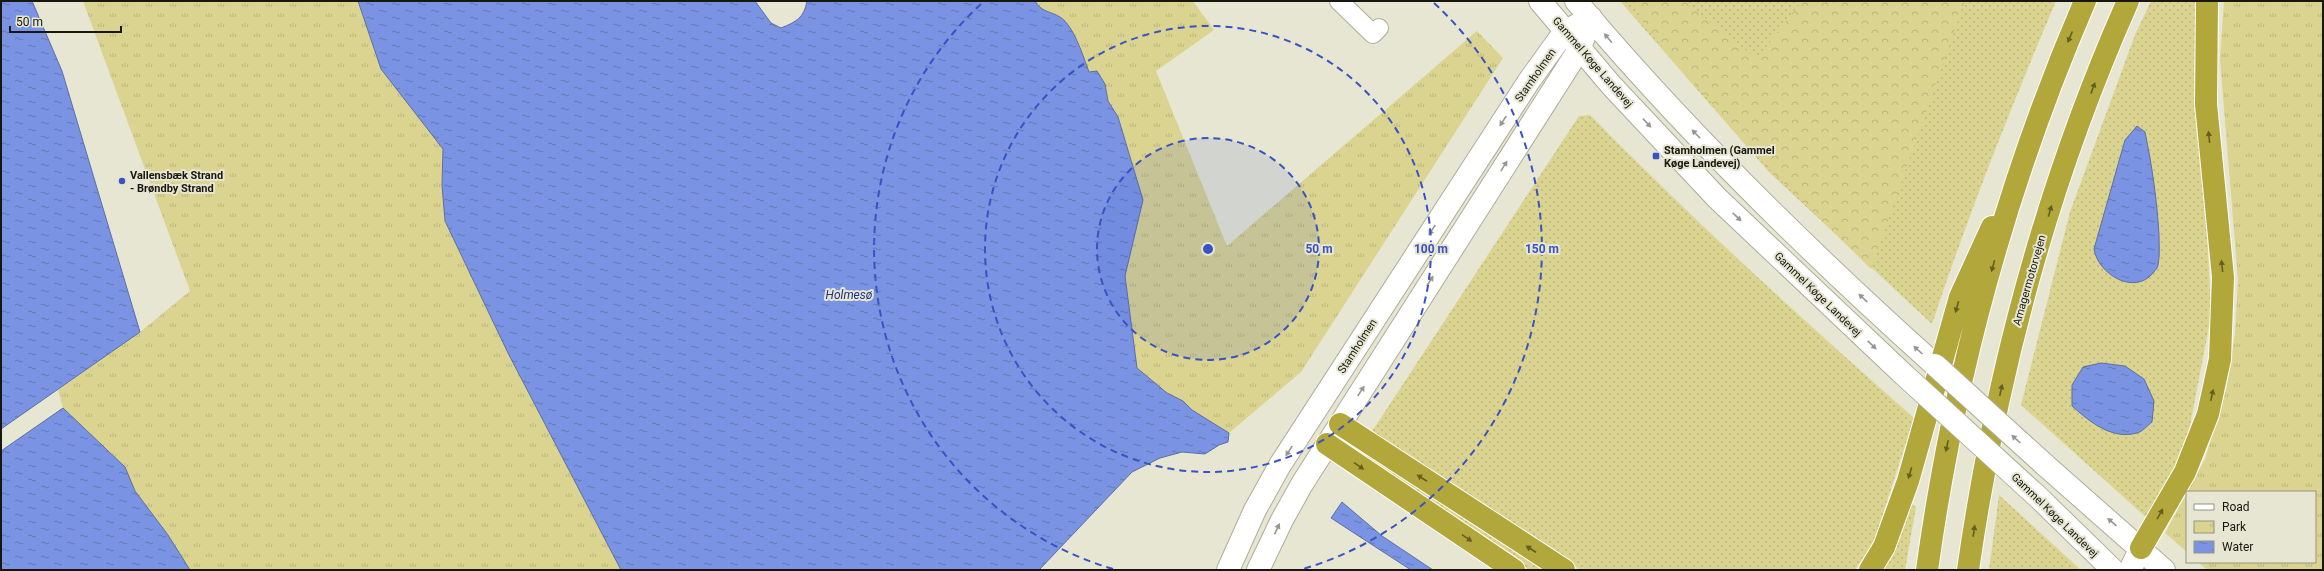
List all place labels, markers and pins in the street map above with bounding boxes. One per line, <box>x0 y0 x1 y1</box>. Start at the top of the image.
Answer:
place label: Stamholmen (Gammel Køge Landevej) <box>1664 144 1775 170</box>
marker: Stamholmen (Gammel Køge Landevej) <box>1651 151 1661 161</box>
place label: Vallensbæk Strand - Brøndby Strand <box>130 169 223 195</box>
marker: Vallensbæk Strand - Brøndby Strand <box>117 176 127 186</box>
centre of rings <box>1201 242 1215 256</box>

